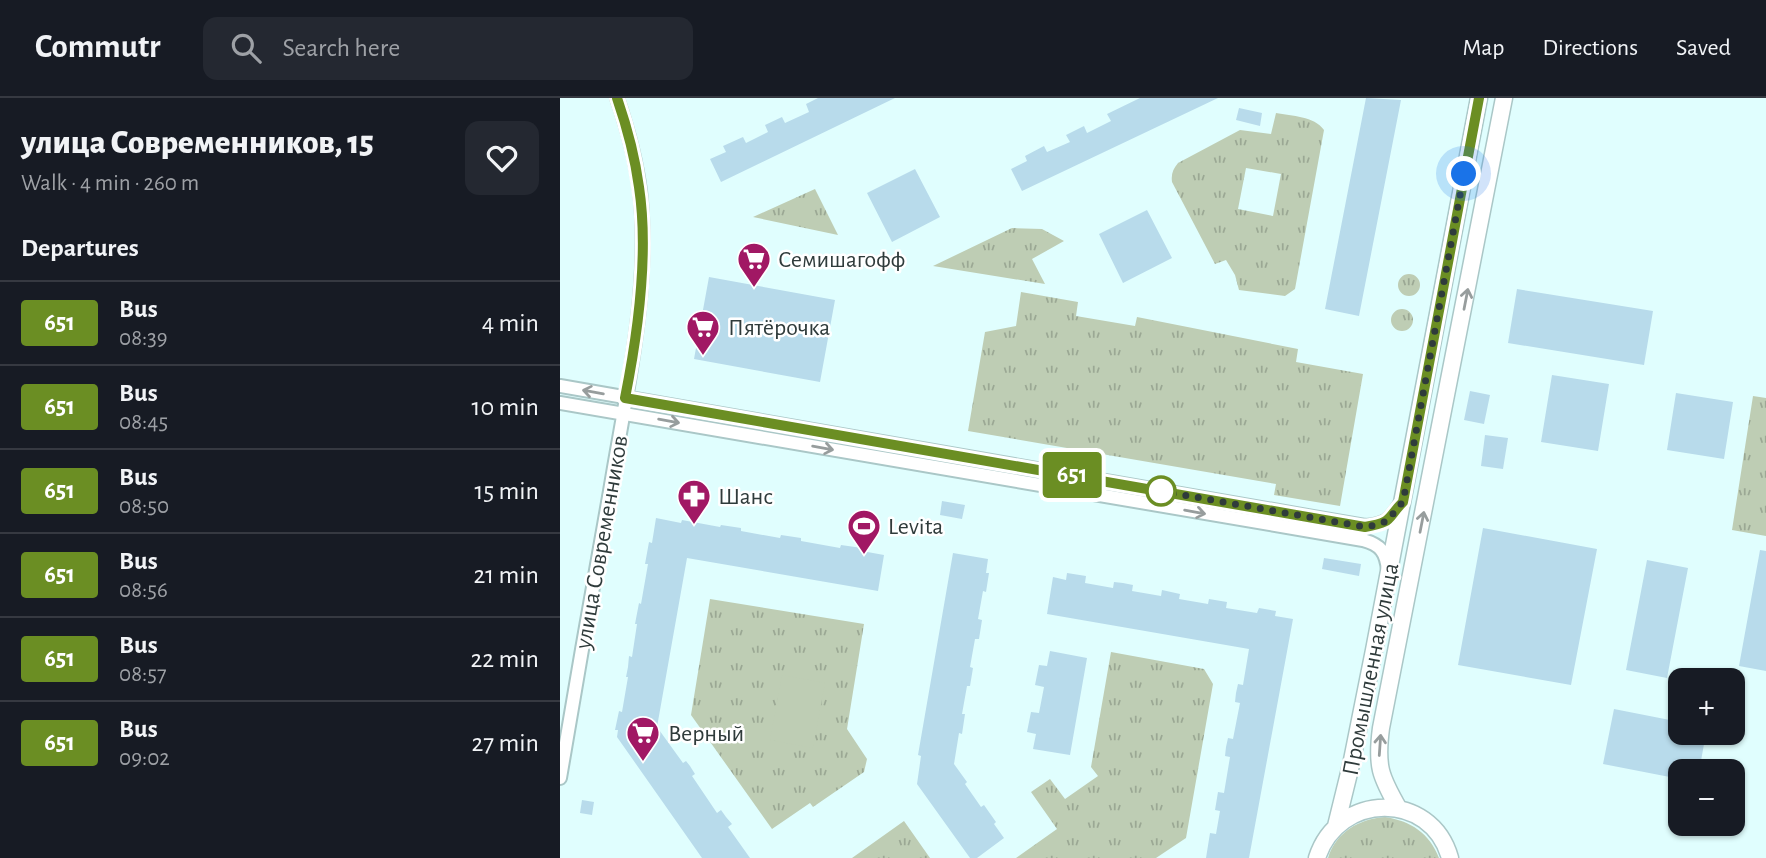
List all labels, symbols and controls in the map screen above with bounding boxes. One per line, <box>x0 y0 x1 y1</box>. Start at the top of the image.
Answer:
search box <box>203 17 693 80</box>
icon: search <box>227 29 265 67</box>
text: Commutr <box>35 31 161 64</box>
text: Search here <box>283 35 400 61</box>
text: Map <box>1462 36 1504 60</box>
text: Directions <box>1542 36 1638 60</box>
text: Saved <box>1676 36 1731 60</box>
button: heart <box>465 121 539 195</box>
text: улица Современников, 15 <box>21 127 374 160</box>
your location <box>1446 156 1481 191</box>
text: Walk · 4 min · 260 m <box>21 172 199 195</box>
text: Departures <box>21 235 139 261</box>
supermarket icon: Семишагофф <box>735 240 773 289</box>
place label: Семишагофф <box>778 248 905 272</box>
one-way arrow <box>1459 288 1473 311</box>
text: Bus <box>119 296 158 322</box>
supermarket icon: Пятёрочка <box>684 308 722 357</box>
text: 4 min <box>482 310 539 336</box>
text: 651 <box>44 311 75 335</box>
place label: Пятёрочка <box>728 316 830 340</box>
text: 08:39 <box>119 327 168 350</box>
text: Bus <box>119 380 158 406</box>
one-way arrow <box>582 385 605 398</box>
text: 10 min <box>472 394 539 420</box>
text: 651 <box>44 395 75 419</box>
text: 08:45 <box>119 411 168 434</box>
one-way arrow <box>658 415 680 428</box>
street label: улица Современников <box>571 434 633 652</box>
one-way arrow <box>811 442 834 455</box>
line badge: 651 <box>1032 452 1112 498</box>
text: 651 <box>1057 463 1087 487</box>
text: Bus <box>119 464 158 490</box>
unlabelled marker <box>1146 476 1176 506</box>
pharmacy icon: Шанс <box>675 477 713 526</box>
text: 15 min <box>474 478 539 504</box>
text: 651 <box>44 479 75 503</box>
place label: Шанс <box>718 485 773 509</box>
text: 08:50 <box>119 495 169 518</box>
one-way arrow <box>1183 506 1206 519</box>
sports icon: Levita <box>845 507 883 556</box>
one-way arrow <box>1416 511 1430 534</box>
place label: Levita <box>888 515 943 539</box>
text: Bus <box>119 548 158 574</box>
street label: Промышленная улица <box>1339 561 1403 778</box>
text: 21 min <box>473 562 539 588</box>
text: 651 <box>44 563 75 587</box>
text: 08:56 <box>119 579 168 602</box>
text: Bus <box>119 632 158 658</box>
text: 22 min <box>471 646 539 672</box>
text: 651 <box>44 647 75 671</box>
text: 08:57 <box>119 663 167 686</box>
map controls <box>1668 668 1745 836</box>
button: + <box>1668 668 1745 745</box>
supermarket icon: Верный <box>624 714 662 763</box>
text: Bus <box>119 716 158 742</box>
place label: Верный <box>668 722 744 746</box>
text: 27 min <box>472 730 539 756</box>
text: 651 <box>44 731 75 755</box>
one-way arrow <box>1374 735 1387 757</box>
text: 09:02 <box>119 747 170 770</box>
button: − <box>1668 759 1745 836</box>

